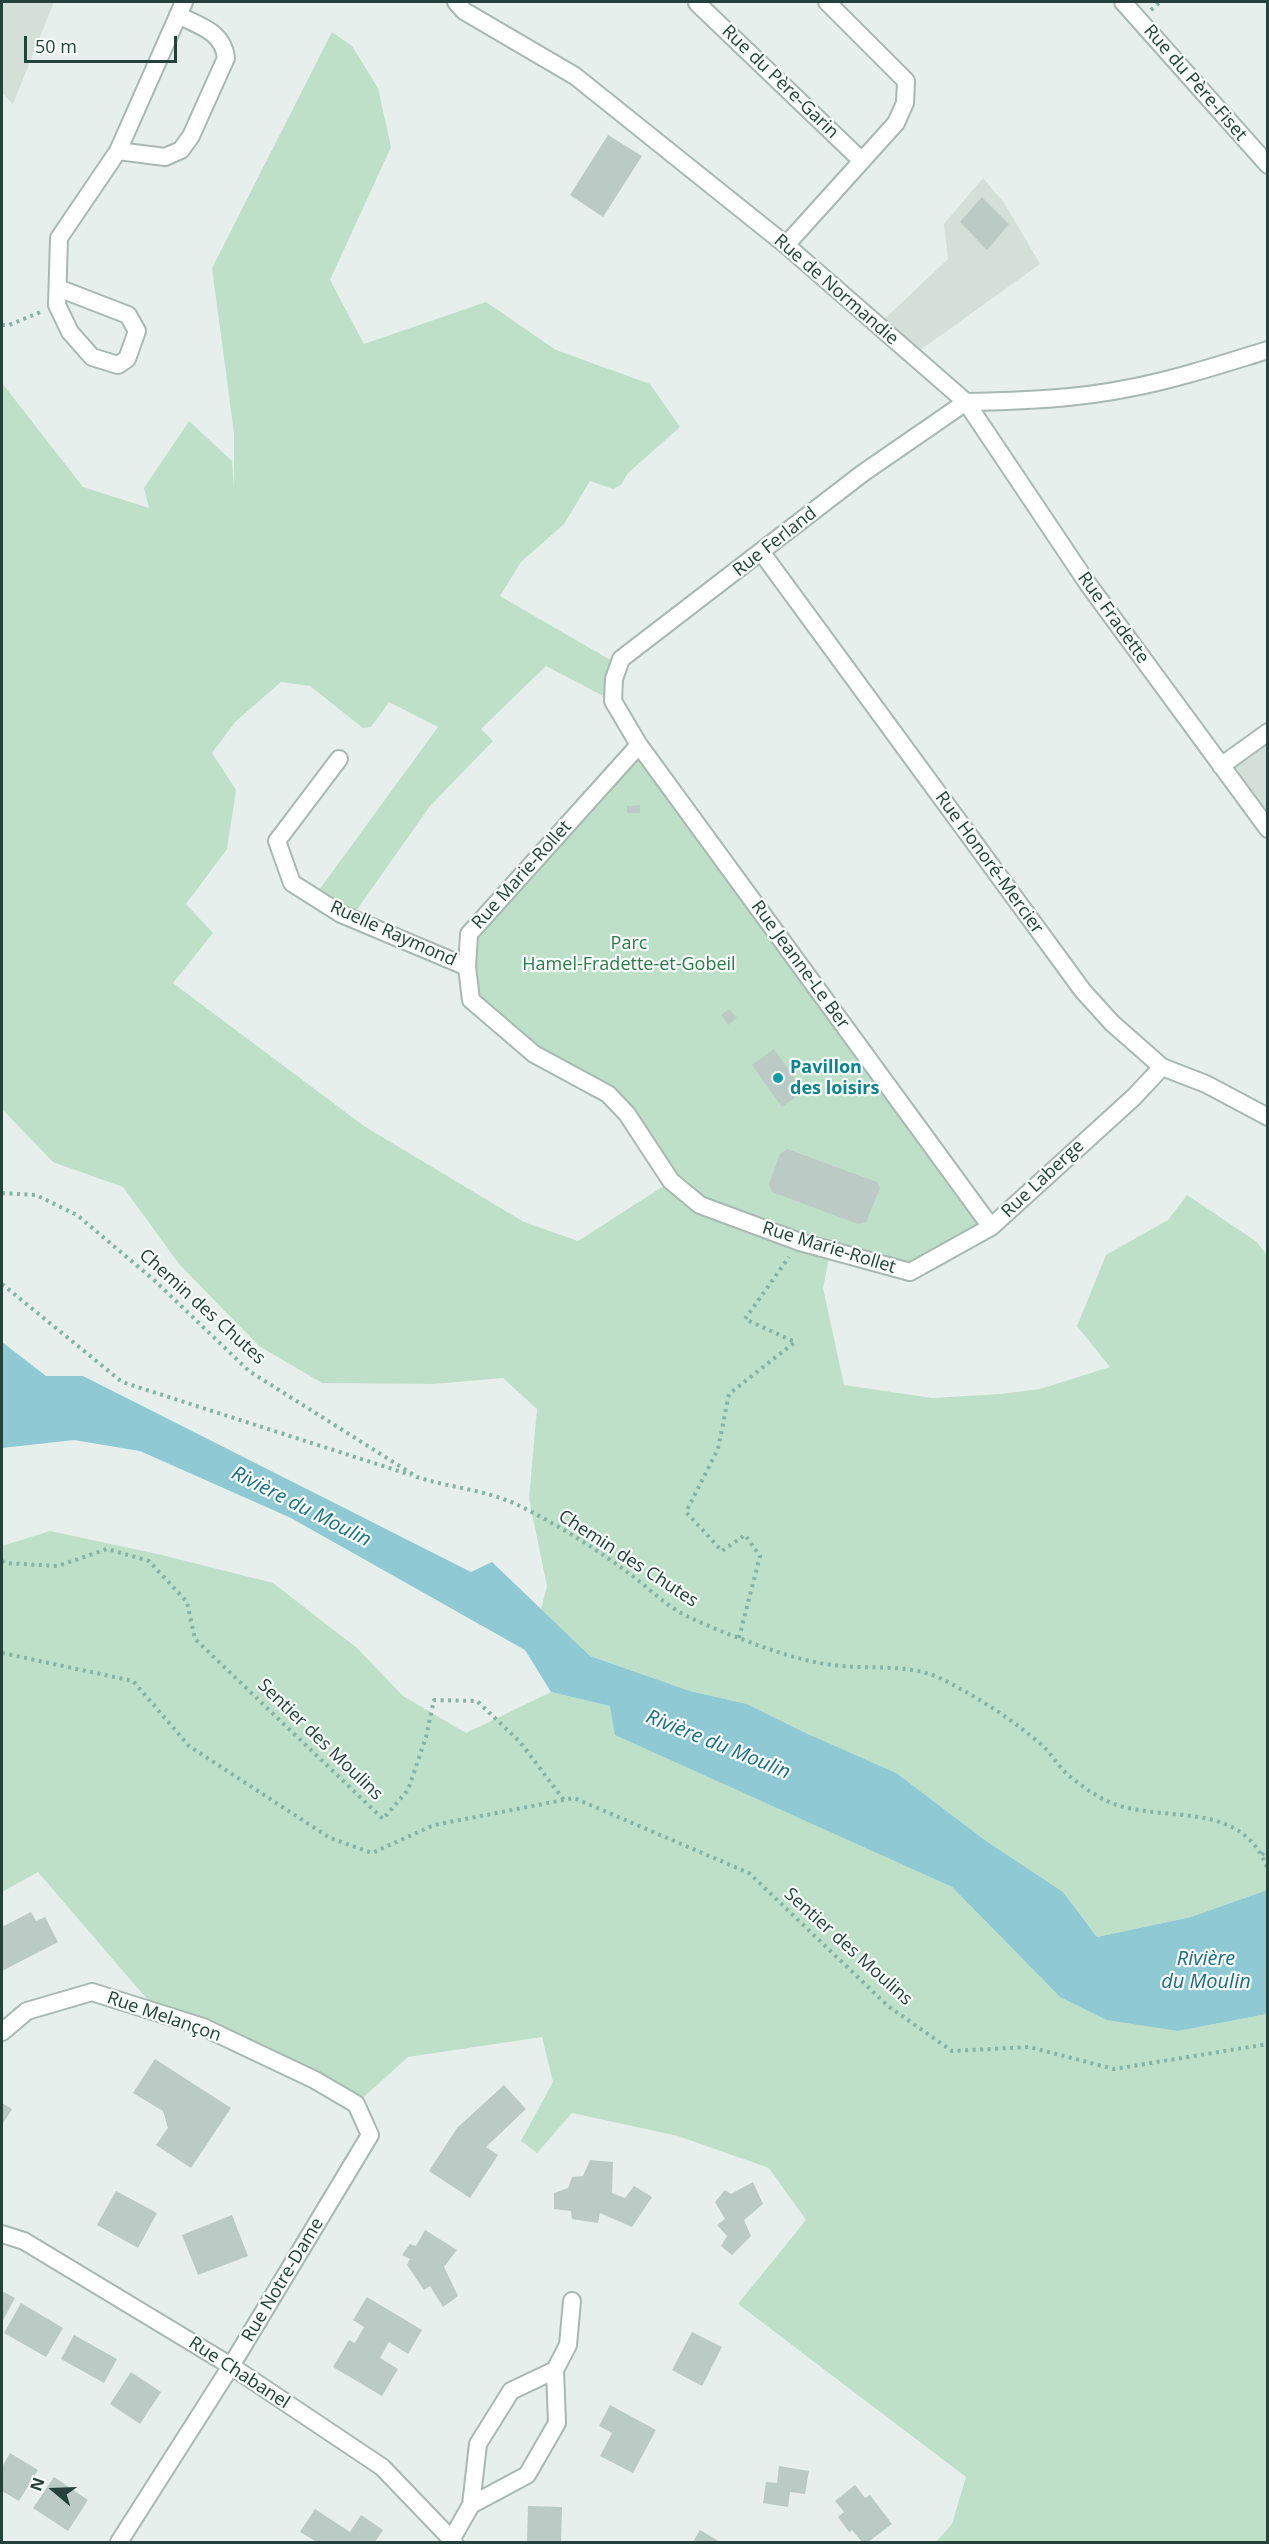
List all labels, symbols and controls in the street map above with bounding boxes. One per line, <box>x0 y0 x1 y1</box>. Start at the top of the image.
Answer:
street label: Rue du Père-Garin <box>717 21 843 143</box>
street label: Rue du Père-Fiset <box>1139 21 1251 145</box>
scale bar <box>27 24 180 62</box>
text: 50 m <box>35 34 77 58</box>
street label: Rue de Normandie <box>769 230 903 350</box>
street label: Rue Ferland <box>729 503 821 581</box>
street label: Rue Fradette <box>1073 568 1153 668</box>
street label: Rue Honoré-Mercier <box>930 788 1048 938</box>
street label: Rue Marie-Rollet <box>468 816 576 934</box>
street label: Ruelle Raymond <box>327 897 459 971</box>
street label: Rue Jeanne-Le Ber <box>746 897 854 1033</box>
park label: Parc Hamel-Fradette-et-Gobeil <box>522 933 736 976</box>
place label: Pavillon des loisirs <box>790 1057 879 1100</box>
marker: Pavillon des loisirs <box>771 1071 785 1085</box>
street label: Rue Laberge <box>997 1135 1089 1223</box>
street label: Rue Marie-Rollet <box>760 1217 898 1279</box>
street label: Chemin des Chutes <box>134 1245 270 1369</box>
water label: Rivière du Moulin <box>227 1462 375 1552</box>
street label: Chemin des Chutes <box>554 1506 702 1612</box>
street label: Sentier des Moulins <box>253 1675 387 1805</box>
water label: Rivière du Moulin <box>642 1705 794 1785</box>
street label: Sentier des Moulins <box>779 1884 917 2010</box>
water label: Rivière du Moulin <box>1161 1947 1251 1994</box>
street label: Rue Melançon <box>104 1987 224 2047</box>
street label: Rue Notre-Dame <box>237 2214 329 2346</box>
street label: Rue Chabanel <box>184 2332 294 2414</box>
north arrow <box>24 2460 84 2520</box>
text: N <box>24 2474 49 2494</box>

